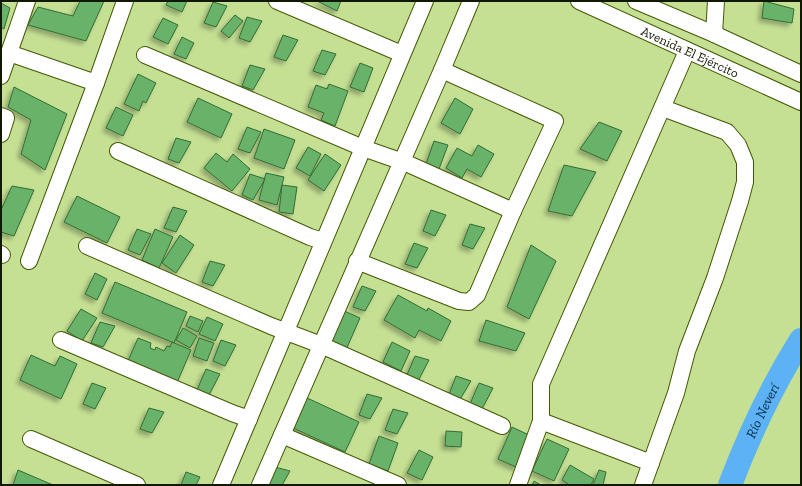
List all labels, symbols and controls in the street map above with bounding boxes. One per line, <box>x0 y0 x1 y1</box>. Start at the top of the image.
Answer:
street label: Avenida El Ejército <box>639 23 741 81</box>
water label: Río Neverí <box>742 379 784 441</box>

